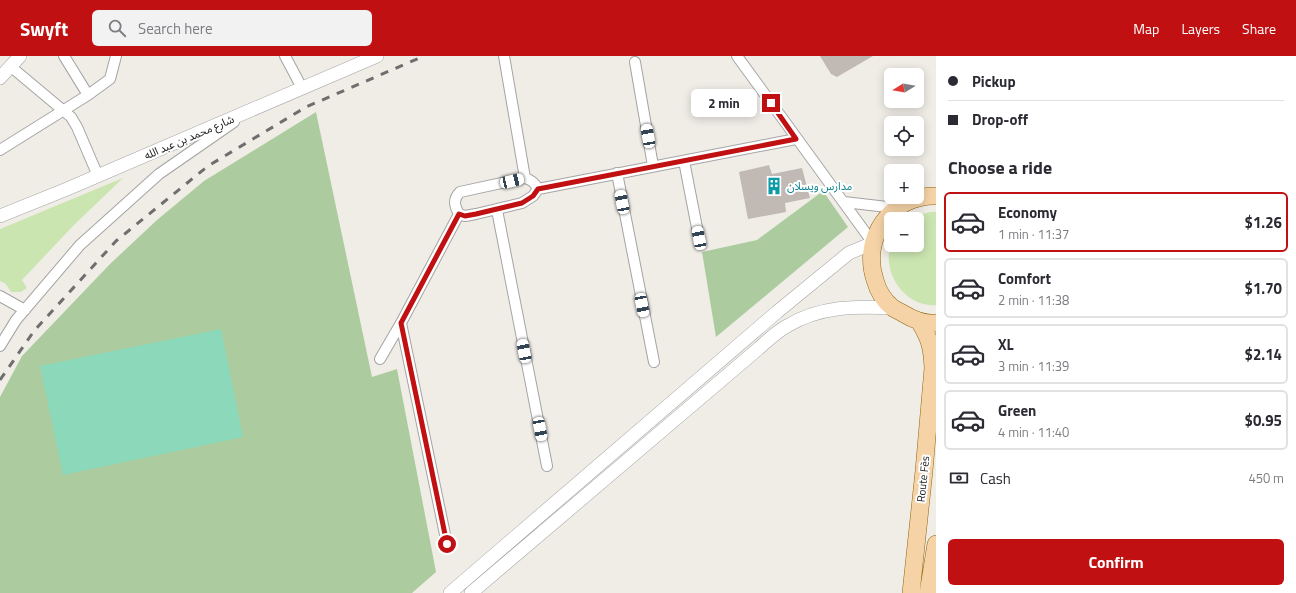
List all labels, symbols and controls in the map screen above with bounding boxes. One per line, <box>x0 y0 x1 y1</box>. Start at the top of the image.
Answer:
search box <box>92 10 372 46</box>
text: Swyft <box>20 14 68 43</box>
icon: search <box>106 17 128 39</box>
text: Search here <box>138 17 212 40</box>
text: Map <box>1133 18 1159 39</box>
text: Layers <box>1181 18 1220 39</box>
text: Share <box>1242 18 1276 39</box>
north arrow <box>884 68 924 108</box>
map controls <box>884 68 924 252</box>
text: Pickup <box>972 70 1016 93</box>
callout: 2 min <box>691 89 757 117</box>
text: 2 min <box>708 93 740 113</box>
route end <box>762 94 780 112</box>
text: Drop-off <box>972 108 1028 131</box>
street label: شارع محمد بن عبد الله <box>142 111 237 163</box>
button: locate <box>884 116 924 156</box>
car <box>640 123 656 149</box>
text: Choose a ride <box>948 154 1052 181</box>
button: + <box>884 164 924 204</box>
car <box>499 172 525 190</box>
building icon: مدارس ويسلان <box>764 176 784 196</box>
place label: مدارس ويسلان <box>787 178 853 194</box>
car <box>614 189 630 215</box>
text: Economy <box>998 201 1057 224</box>
icon: car <box>950 204 986 240</box>
text: $1.26 <box>1245 211 1282 234</box>
button: − <box>884 212 924 252</box>
text: 1 min · 11:37 <box>998 224 1069 244</box>
car <box>691 225 707 251</box>
text: Comfort <box>998 267 1051 290</box>
icon: car <box>950 270 986 306</box>
text: $1.70 <box>1245 277 1282 300</box>
text: 2 min · 11:38 <box>998 290 1069 310</box>
car <box>634 292 650 318</box>
text: XL <box>998 333 1014 356</box>
icon: car <box>950 336 986 372</box>
car <box>516 338 532 364</box>
text: $2.14 <box>1245 343 1282 366</box>
text: 3 min · 11:39 <box>998 356 1069 376</box>
text: Green <box>998 399 1036 422</box>
icon: car <box>950 402 986 438</box>
text: $0.95 <box>1245 409 1282 432</box>
car <box>532 416 548 442</box>
text: 4 min · 11:40 <box>998 422 1069 442</box>
street label: Route Fès <box>913 455 933 503</box>
icon: cash <box>948 467 970 489</box>
text: Cash <box>980 467 1011 490</box>
text: 450 m <box>1248 468 1284 488</box>
route start <box>438 535 456 553</box>
button: Confirm <box>948 539 1284 585</box>

